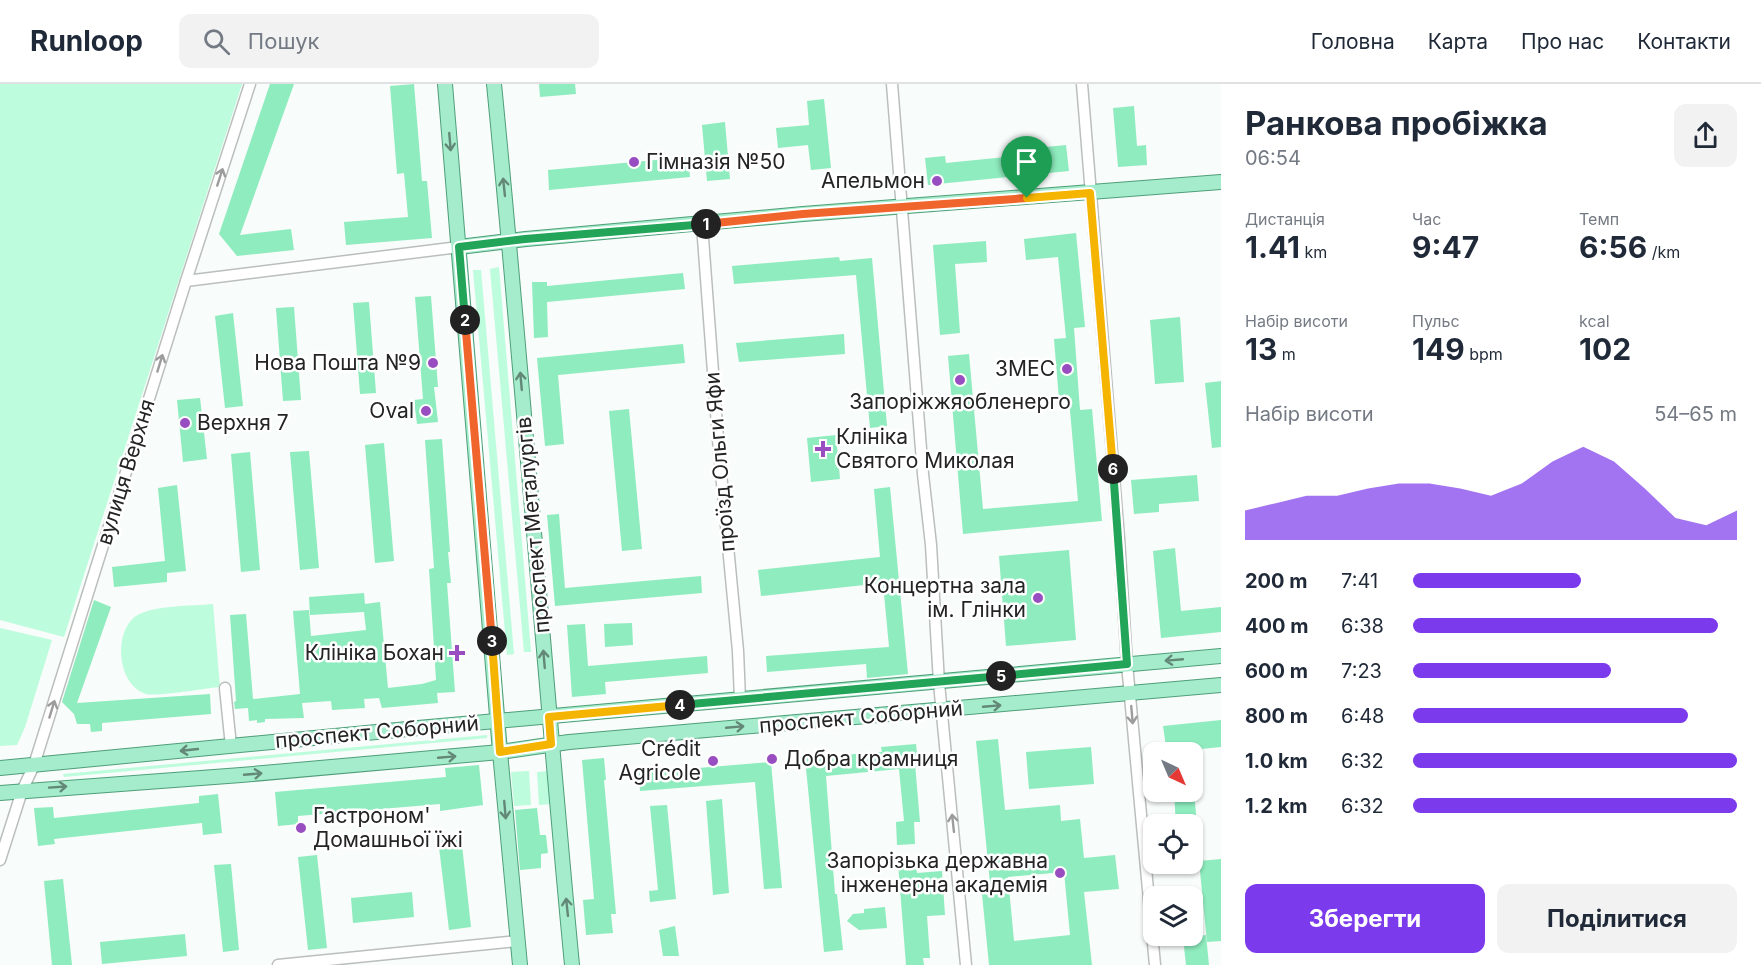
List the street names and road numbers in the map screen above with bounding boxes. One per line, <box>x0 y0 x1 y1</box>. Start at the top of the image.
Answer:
street label: проїзд Ольги Яфи <box>699 371 740 553</box>
street label: вулиця Верхня <box>91 396 160 548</box>
street label: проспект Металургів <box>511 416 554 634</box>
street label: проспект Соборний <box>758 695 964 738</box>
street label: проспект Соборний <box>274 710 480 753</box>

